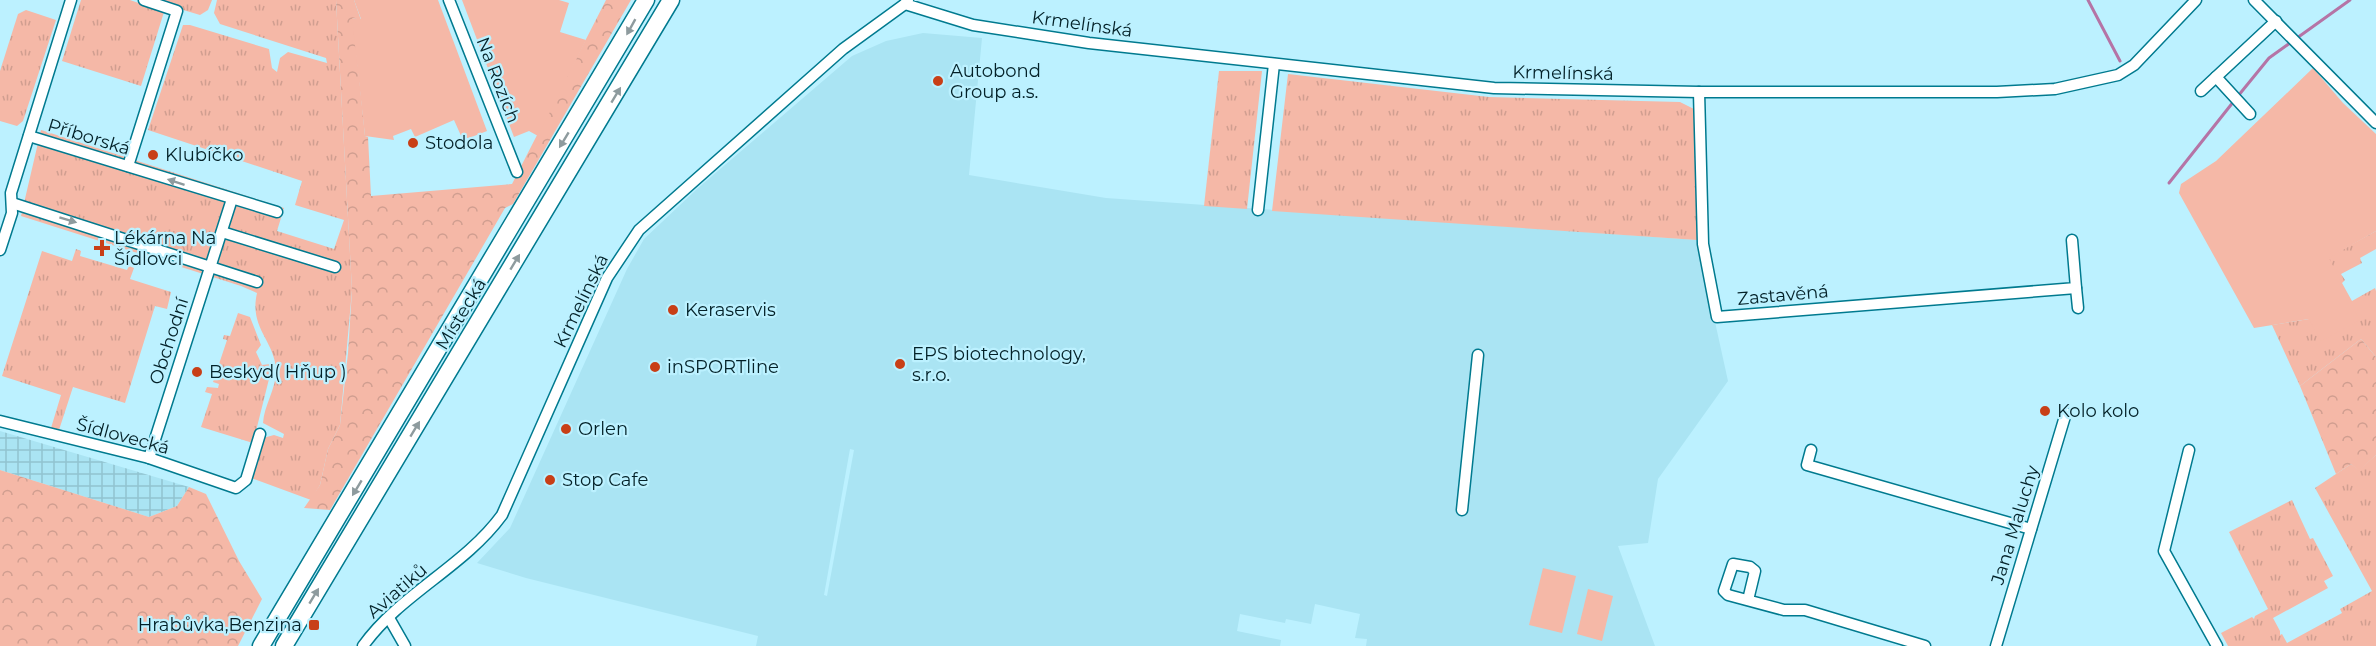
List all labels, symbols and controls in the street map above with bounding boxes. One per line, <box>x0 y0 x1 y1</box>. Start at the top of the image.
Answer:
street label: Krmelínská <box>1030 6 1134 42</box>
one-way arrow <box>626 19 636 36</box>
street label: Na Rozích <box>472 34 524 126</box>
place label: Autobond Group a.s. <box>950 60 1041 103</box>
street label: Krmelínská <box>1512 61 1614 85</box>
marker: Autobond Group a.s. <box>931 74 945 88</box>
one-way arrow <box>610 87 621 103</box>
street label: Příborská <box>45 114 133 160</box>
place label: Stodola <box>425 132 493 154</box>
one-way arrow <box>559 132 570 148</box>
marker: Stodola <box>406 136 420 150</box>
place label: Klubíčko <box>165 144 243 166</box>
marker: Klubíčko <box>146 148 160 162</box>
one-way arrow <box>167 176 185 186</box>
one-way arrow <box>59 216 77 225</box>
place label: Lékárna Na Šídlovci <box>114 227 216 270</box>
marker: Lékárna Na Šídlovci <box>95 241 109 255</box>
street label: Krmelínská <box>549 251 613 351</box>
one-way arrow <box>510 254 521 270</box>
street label: Místecká <box>431 274 491 354</box>
street label: Zastavěná <box>1736 280 1830 310</box>
street label: Obchodní <box>145 294 194 387</box>
place label: Keraservis <box>685 299 776 321</box>
marker: Keraservis <box>666 303 680 317</box>
place label: EPS biotechnology, s.r.o. <box>912 343 1086 386</box>
place label: inSPORTline <box>667 356 779 378</box>
marker: EPS biotechnology, s.r.o. <box>893 357 907 371</box>
marker: inSPORTline <box>648 360 662 374</box>
place label: Beskyd( Hňup ) <box>209 361 347 383</box>
marker: Beskyd( Hňup ) <box>190 365 204 379</box>
place label: Kolo kolo <box>2057 400 2139 422</box>
marker: Kolo kolo <box>2038 404 2052 418</box>
street label: Šídlovecká <box>74 413 172 459</box>
place label: Orlen <box>578 418 628 440</box>
one-way arrow <box>409 421 420 437</box>
marker: Orlen <box>559 422 573 436</box>
street label: Jana Maluchy <box>1986 463 2044 588</box>
place label: Stop Cafe <box>562 469 648 491</box>
marker: Stop Cafe <box>543 473 557 487</box>
one-way arrow <box>352 480 362 497</box>
street label: Aviatiků <box>362 559 432 623</box>
one-way arrow <box>309 588 320 604</box>
place label: Hrabůvka,Benzina <box>138 614 302 636</box>
marker: Hrabůvka,Benzina <box>307 618 321 632</box>

